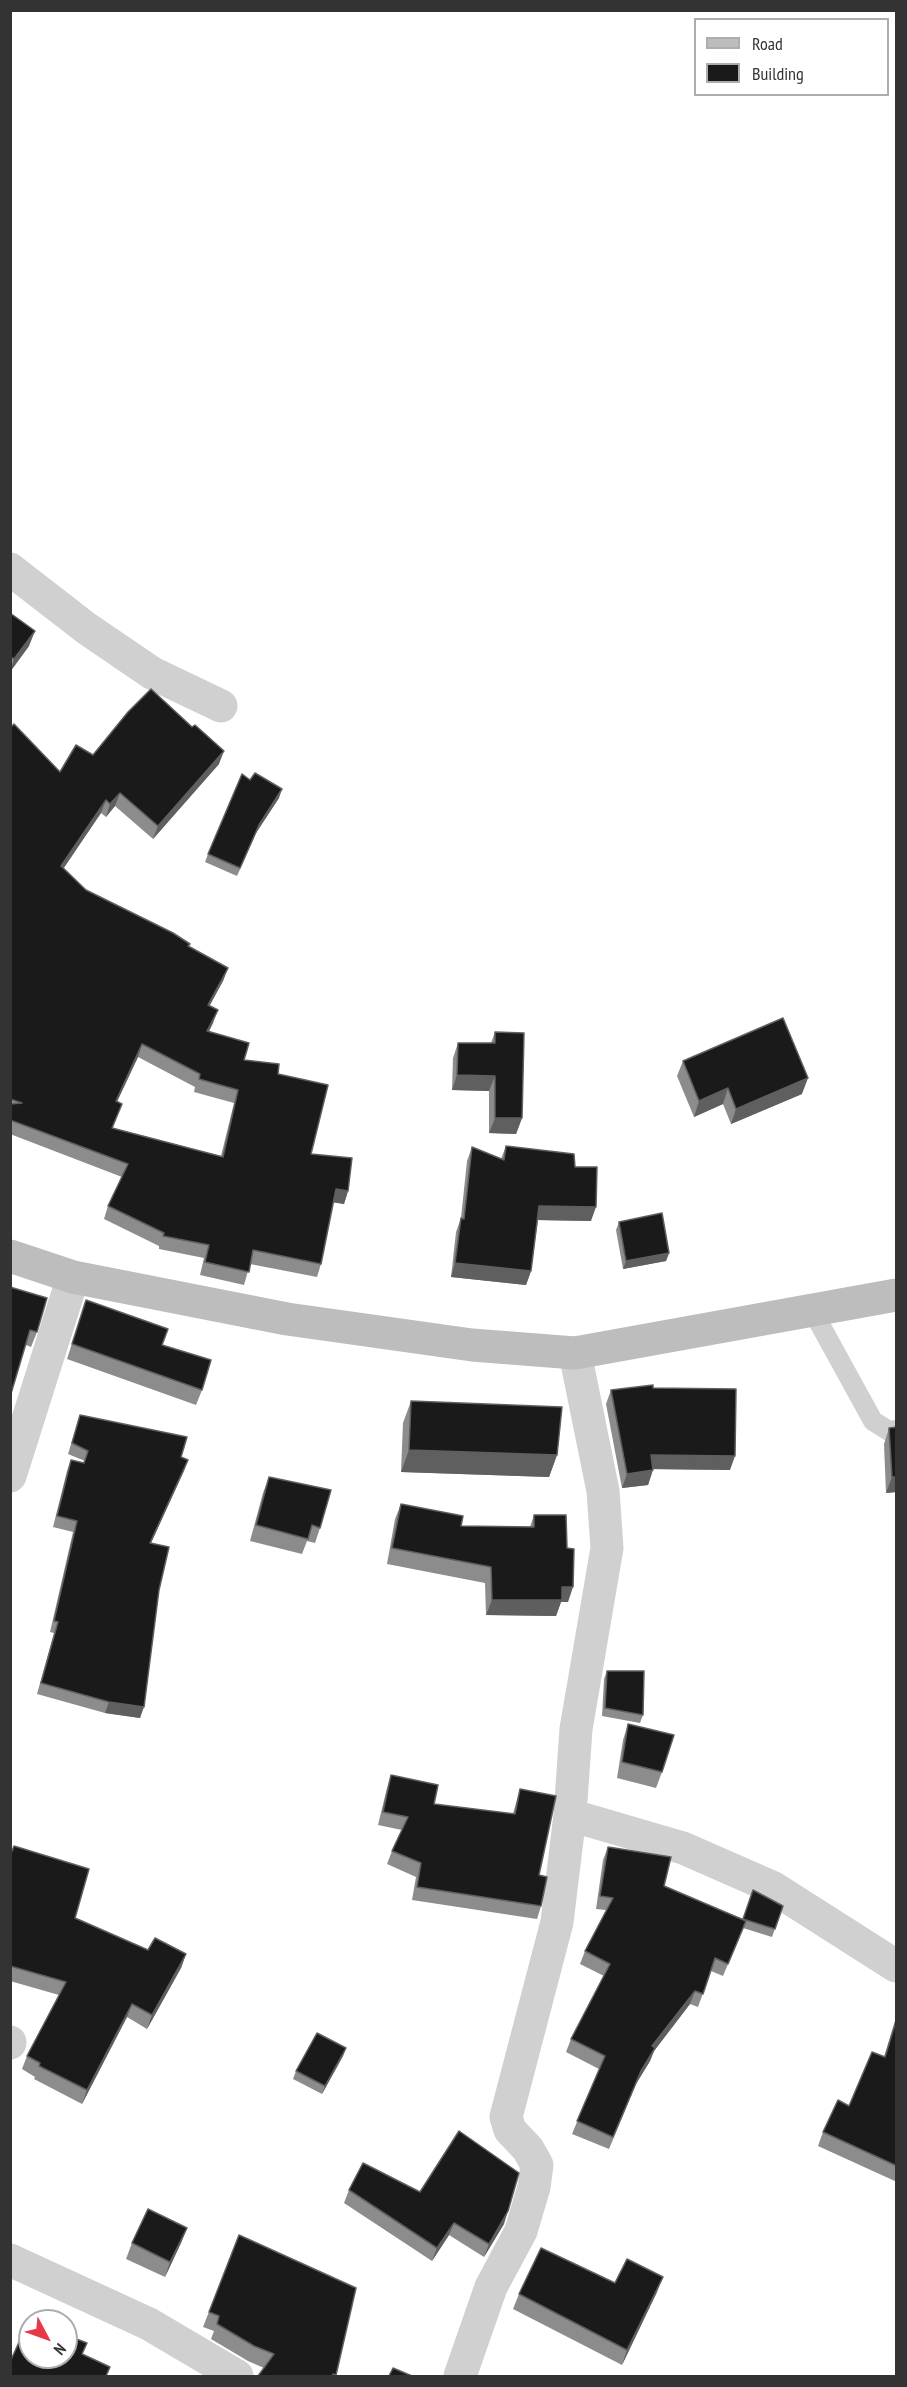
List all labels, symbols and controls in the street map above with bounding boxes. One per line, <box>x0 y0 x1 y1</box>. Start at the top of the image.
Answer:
legend <box>694 18 889 96</box>
text: Road <box>752 32 783 55</box>
text: Building <box>752 62 804 85</box>
north arrow <box>18 2309 78 2369</box>
text: N <box>50 2340 70 2359</box>

